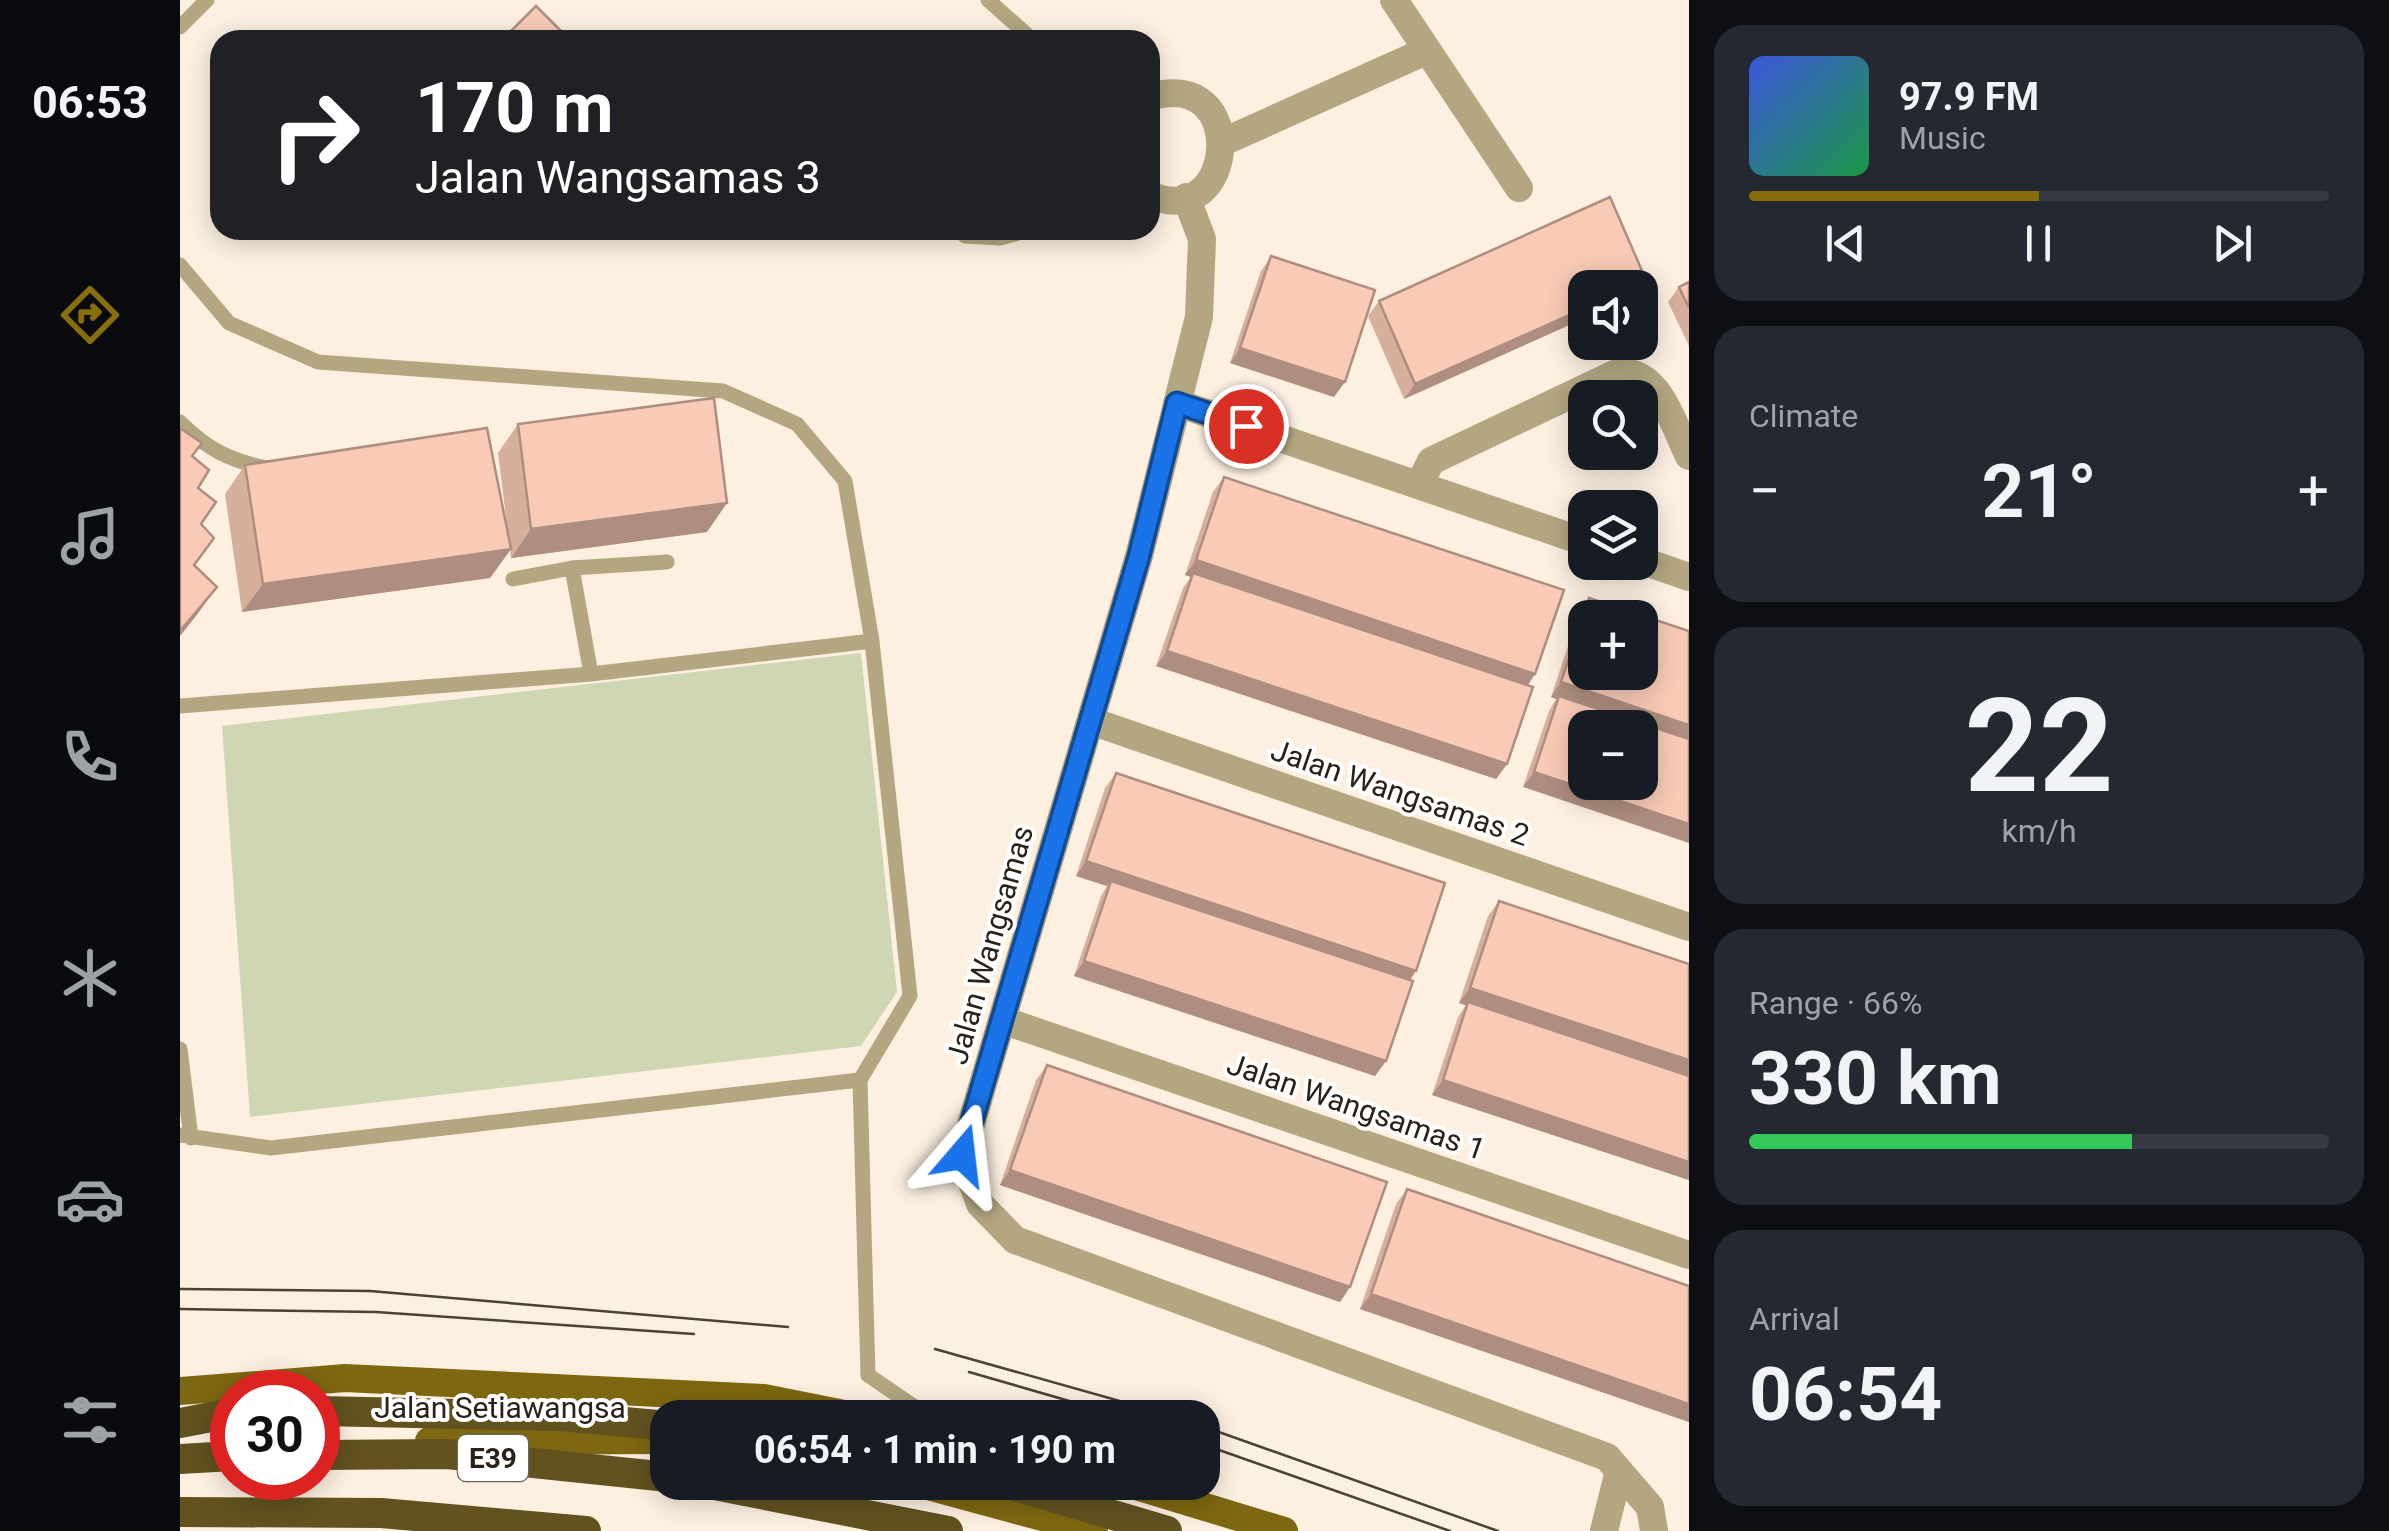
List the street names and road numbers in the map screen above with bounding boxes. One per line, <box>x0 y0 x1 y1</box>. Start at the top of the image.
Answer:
street label: Jalan Wangsamas 2 <box>1267 732 1534 853</box>
street label: Jalan Wangsamas <box>939 822 1040 1068</box>
street label: Jalan Wangsamas 1 <box>1223 1046 1490 1167</box>
street label: Jalan Setiawangsa <box>374 1390 626 1425</box>
road number: E39 <box>458 1435 528 1481</box>

